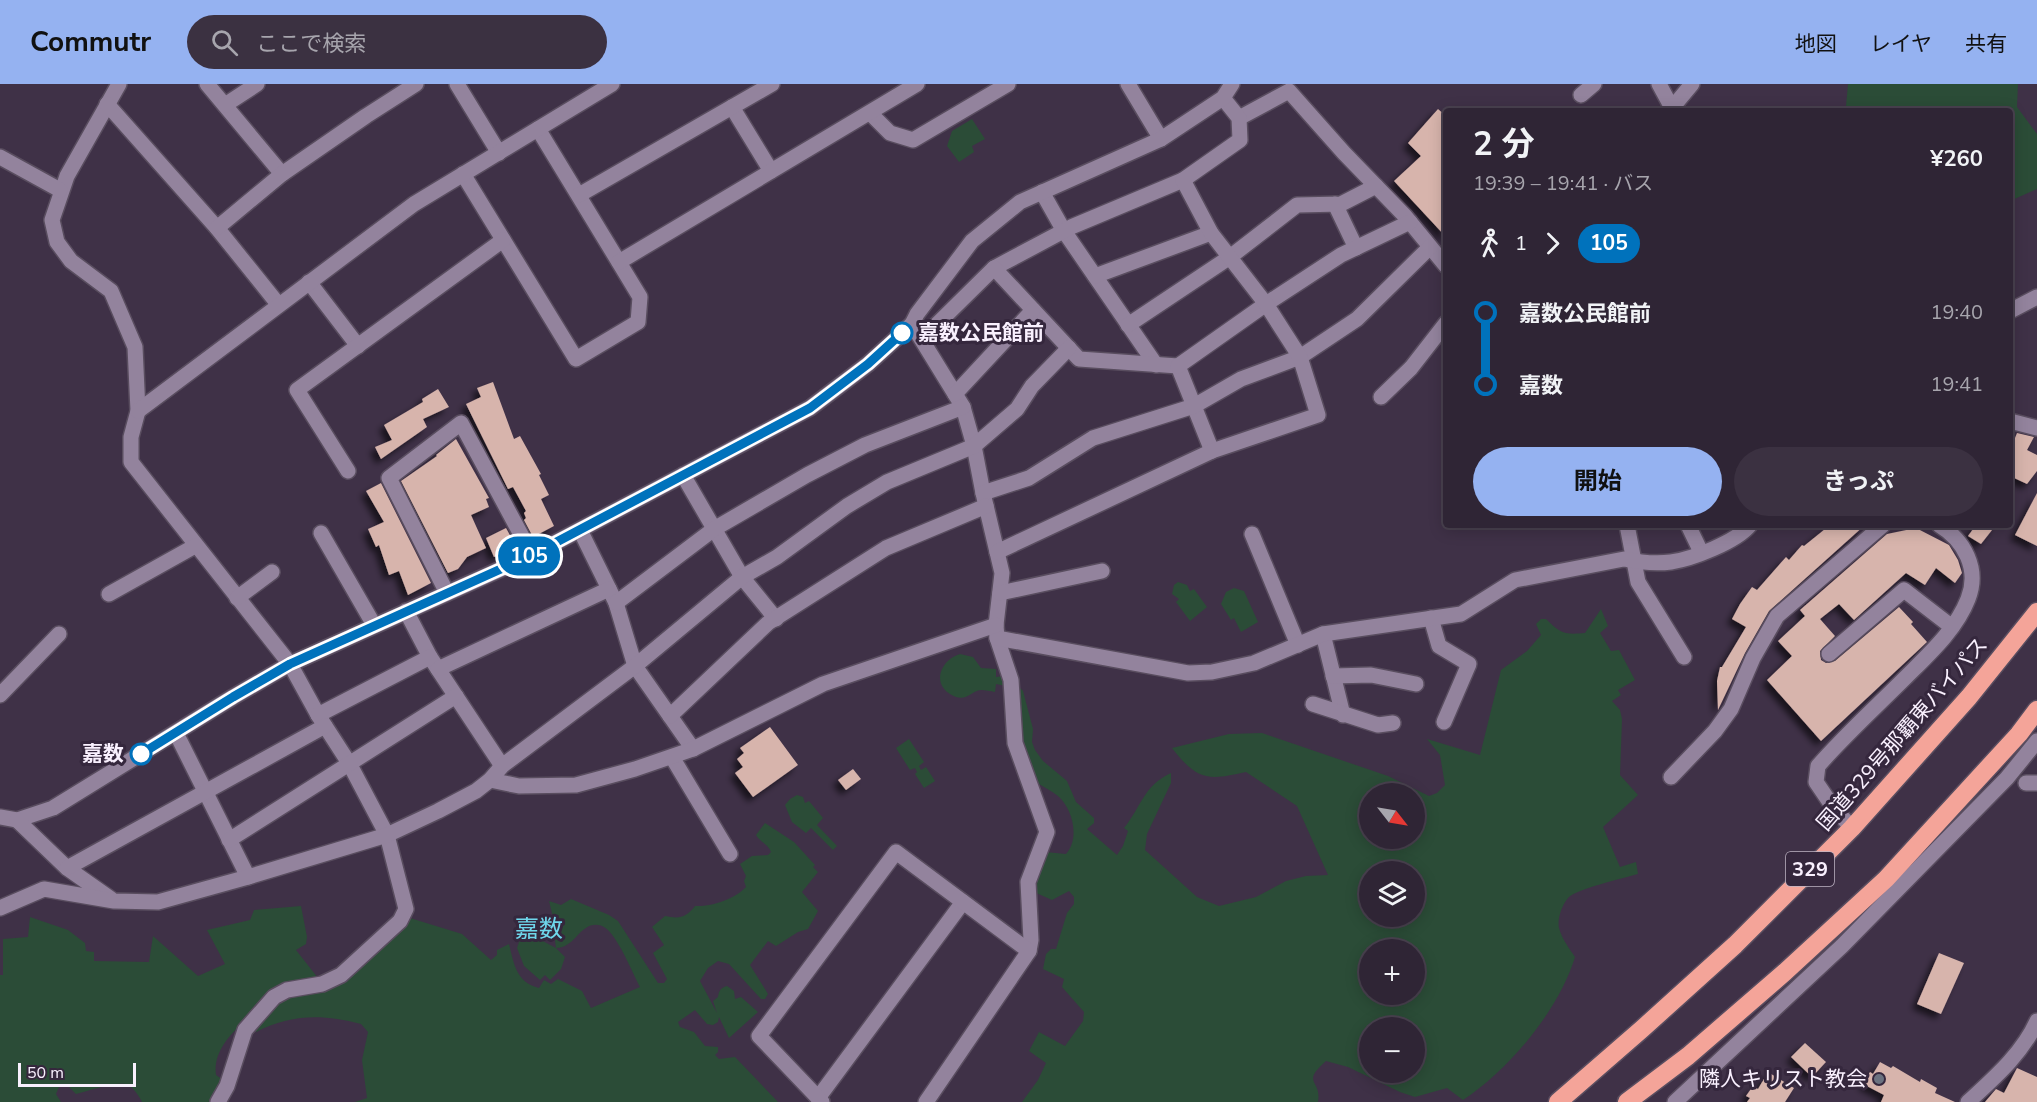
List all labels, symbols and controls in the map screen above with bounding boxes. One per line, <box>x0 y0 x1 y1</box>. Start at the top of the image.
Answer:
search box <box>187 15 607 69</box>
text: Commutr <box>30 23 151 61</box>
icon: search <box>208 26 241 59</box>
text: ここで検索 <box>256 29 366 59</box>
text: 地図 <box>1795 30 1837 58</box>
text: レイヤ <box>1870 30 1932 58</box>
text: 共有 <box>1965 30 2007 58</box>
text: 2 分 <box>1473 122 1535 167</box>
text: ¥260 <box>1930 144 1983 174</box>
text: 19:39 – 19:41 · バス <box>1473 170 1653 197</box>
icon: walk <box>1473 227 1506 260</box>
icon: forward <box>1536 227 1569 260</box>
text: 105 <box>1590 229 1628 257</box>
text: 1 <box>1515 230 1527 257</box>
text: 嘉数公民館前 <box>1519 299 1651 329</box>
text: 19:40 <box>1930 299 1983 326</box>
place label: 嘉数公民館前 <box>918 319 1044 347</box>
marker: 嘉数公民館前 <box>891 322 913 344</box>
text: 嘉数 <box>1519 371 1563 401</box>
text: 19:41 <box>1930 371 1983 398</box>
button: 開始 <box>1473 447 1722 516</box>
button: きっぷ <box>1734 447 1983 516</box>
line badge: 105 <box>494 536 564 576</box>
text: 105 <box>510 542 548 570</box>
street label: 国道329号那覇東バイパス <box>1810 631 1994 837</box>
place label: 嘉数 <box>82 740 124 768</box>
marker: 嘉数 <box>130 743 152 765</box>
north arrow <box>1359 783 1425 849</box>
map controls <box>1359 783 1425 1083</box>
road number: 329 <box>1786 852 1834 886</box>
button: layers <box>1359 861 1425 927</box>
district label: 嘉数 <box>515 913 563 945</box>
button: + <box>1359 939 1425 1005</box>
button: − <box>1359 1017 1425 1083</box>
scale bar <box>18 1060 136 1088</box>
text: 50 m <box>27 1062 64 1084</box>
place label: 隣人キリスト教会 <box>1699 1065 1867 1093</box>
marker: 隣人キリスト教会 <box>1872 1072 1886 1086</box>

